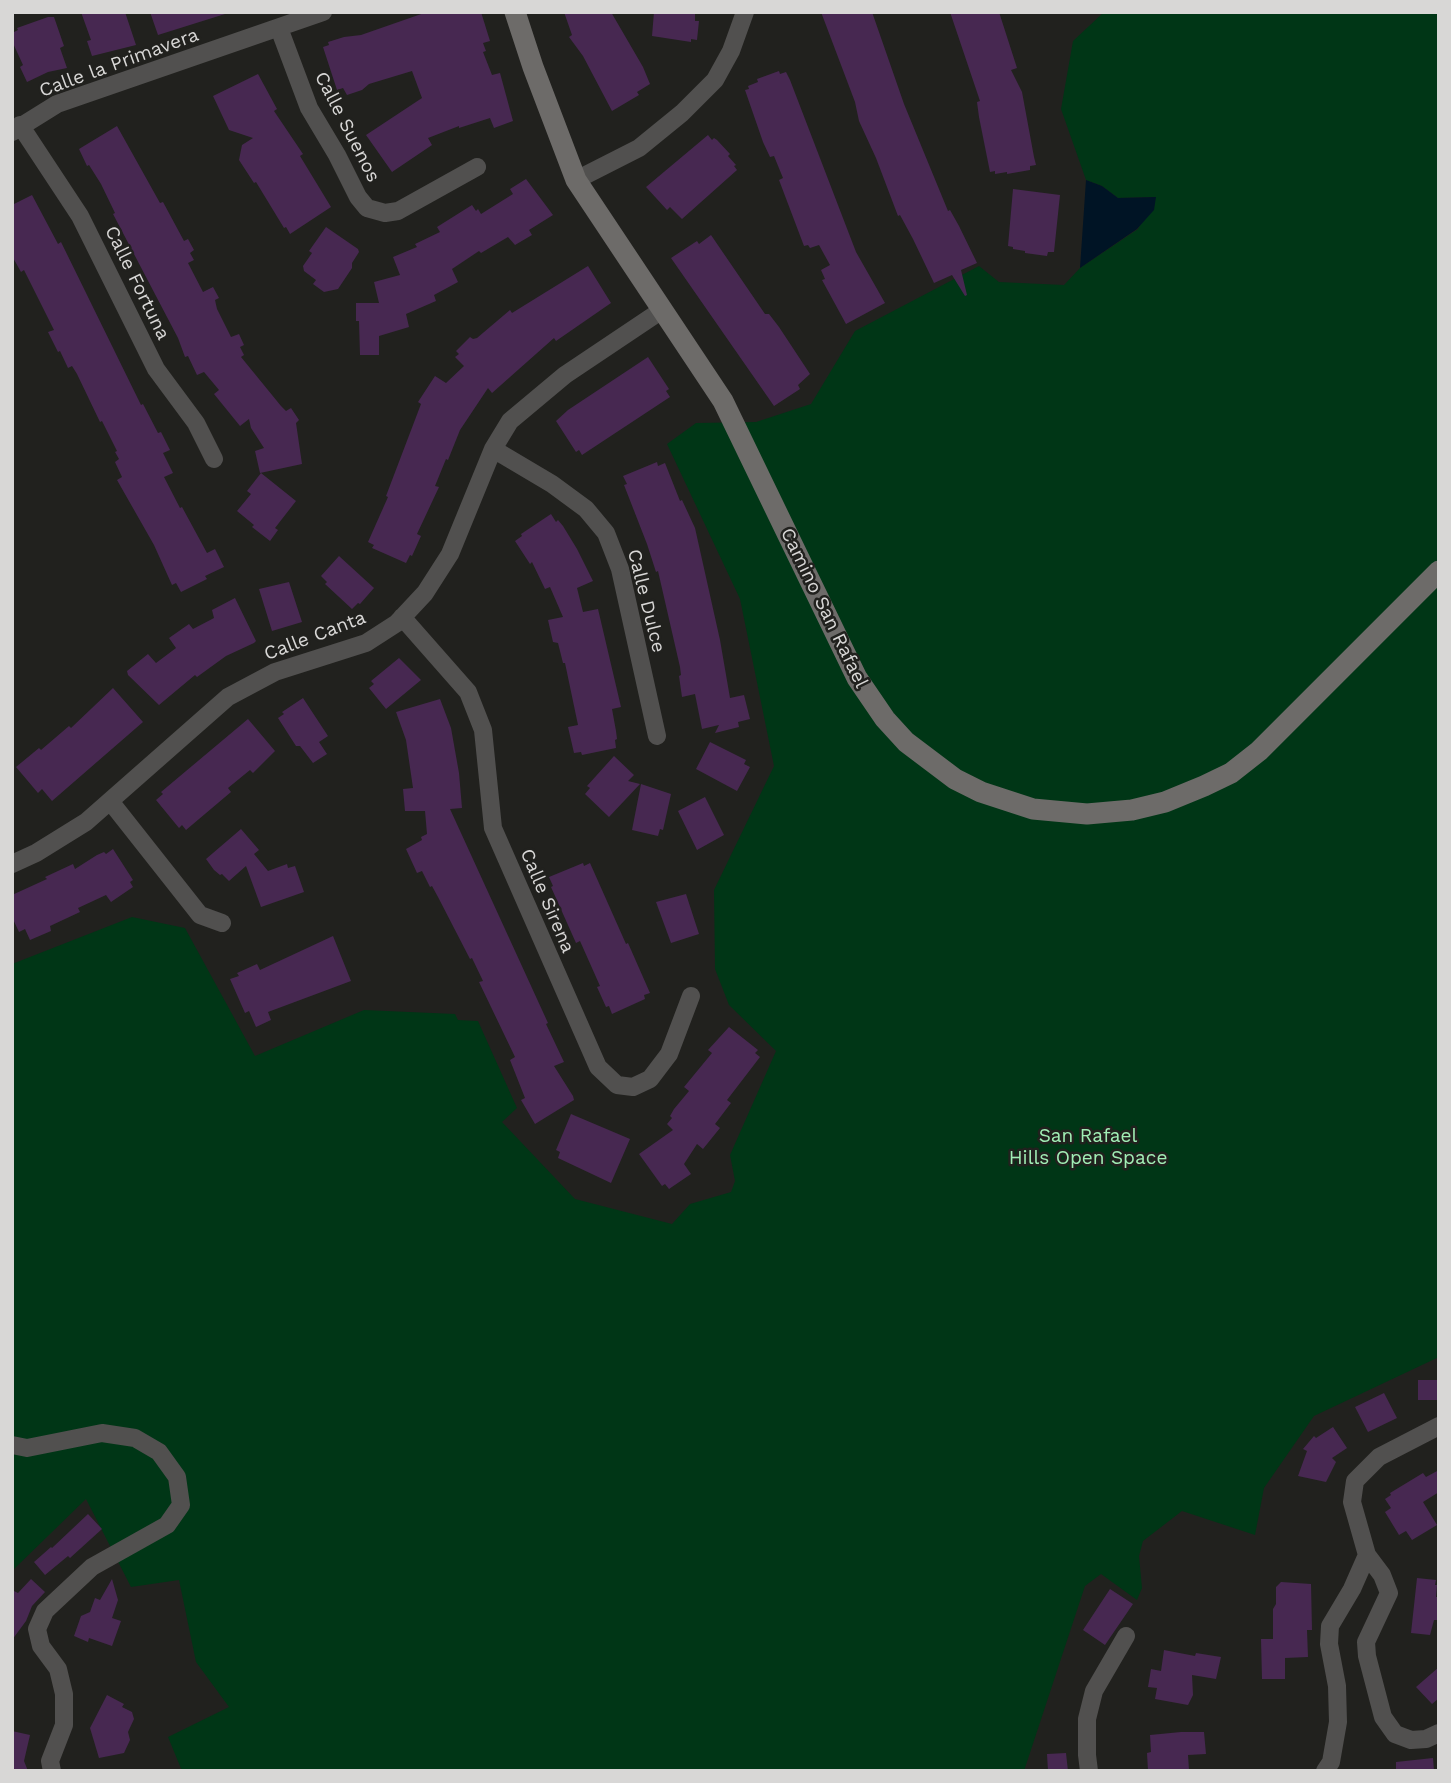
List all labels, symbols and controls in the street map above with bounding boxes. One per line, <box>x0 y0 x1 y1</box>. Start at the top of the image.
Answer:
street label: Calle la Primavera <box>36 24 202 102</box>
street label: Calle Suenos <box>309 68 385 186</box>
street label: Calle Fortuna <box>100 222 174 344</box>
street label: Camino San Rafael <box>775 524 873 692</box>
street label: Calle Dulce <box>622 547 670 655</box>
street label: Calle Canta <box>261 606 369 666</box>
street label: Calle Sirena <box>515 845 579 957</box>
park label: San Rafael Hills Open Space <box>1009 1125 1167 1169</box>

